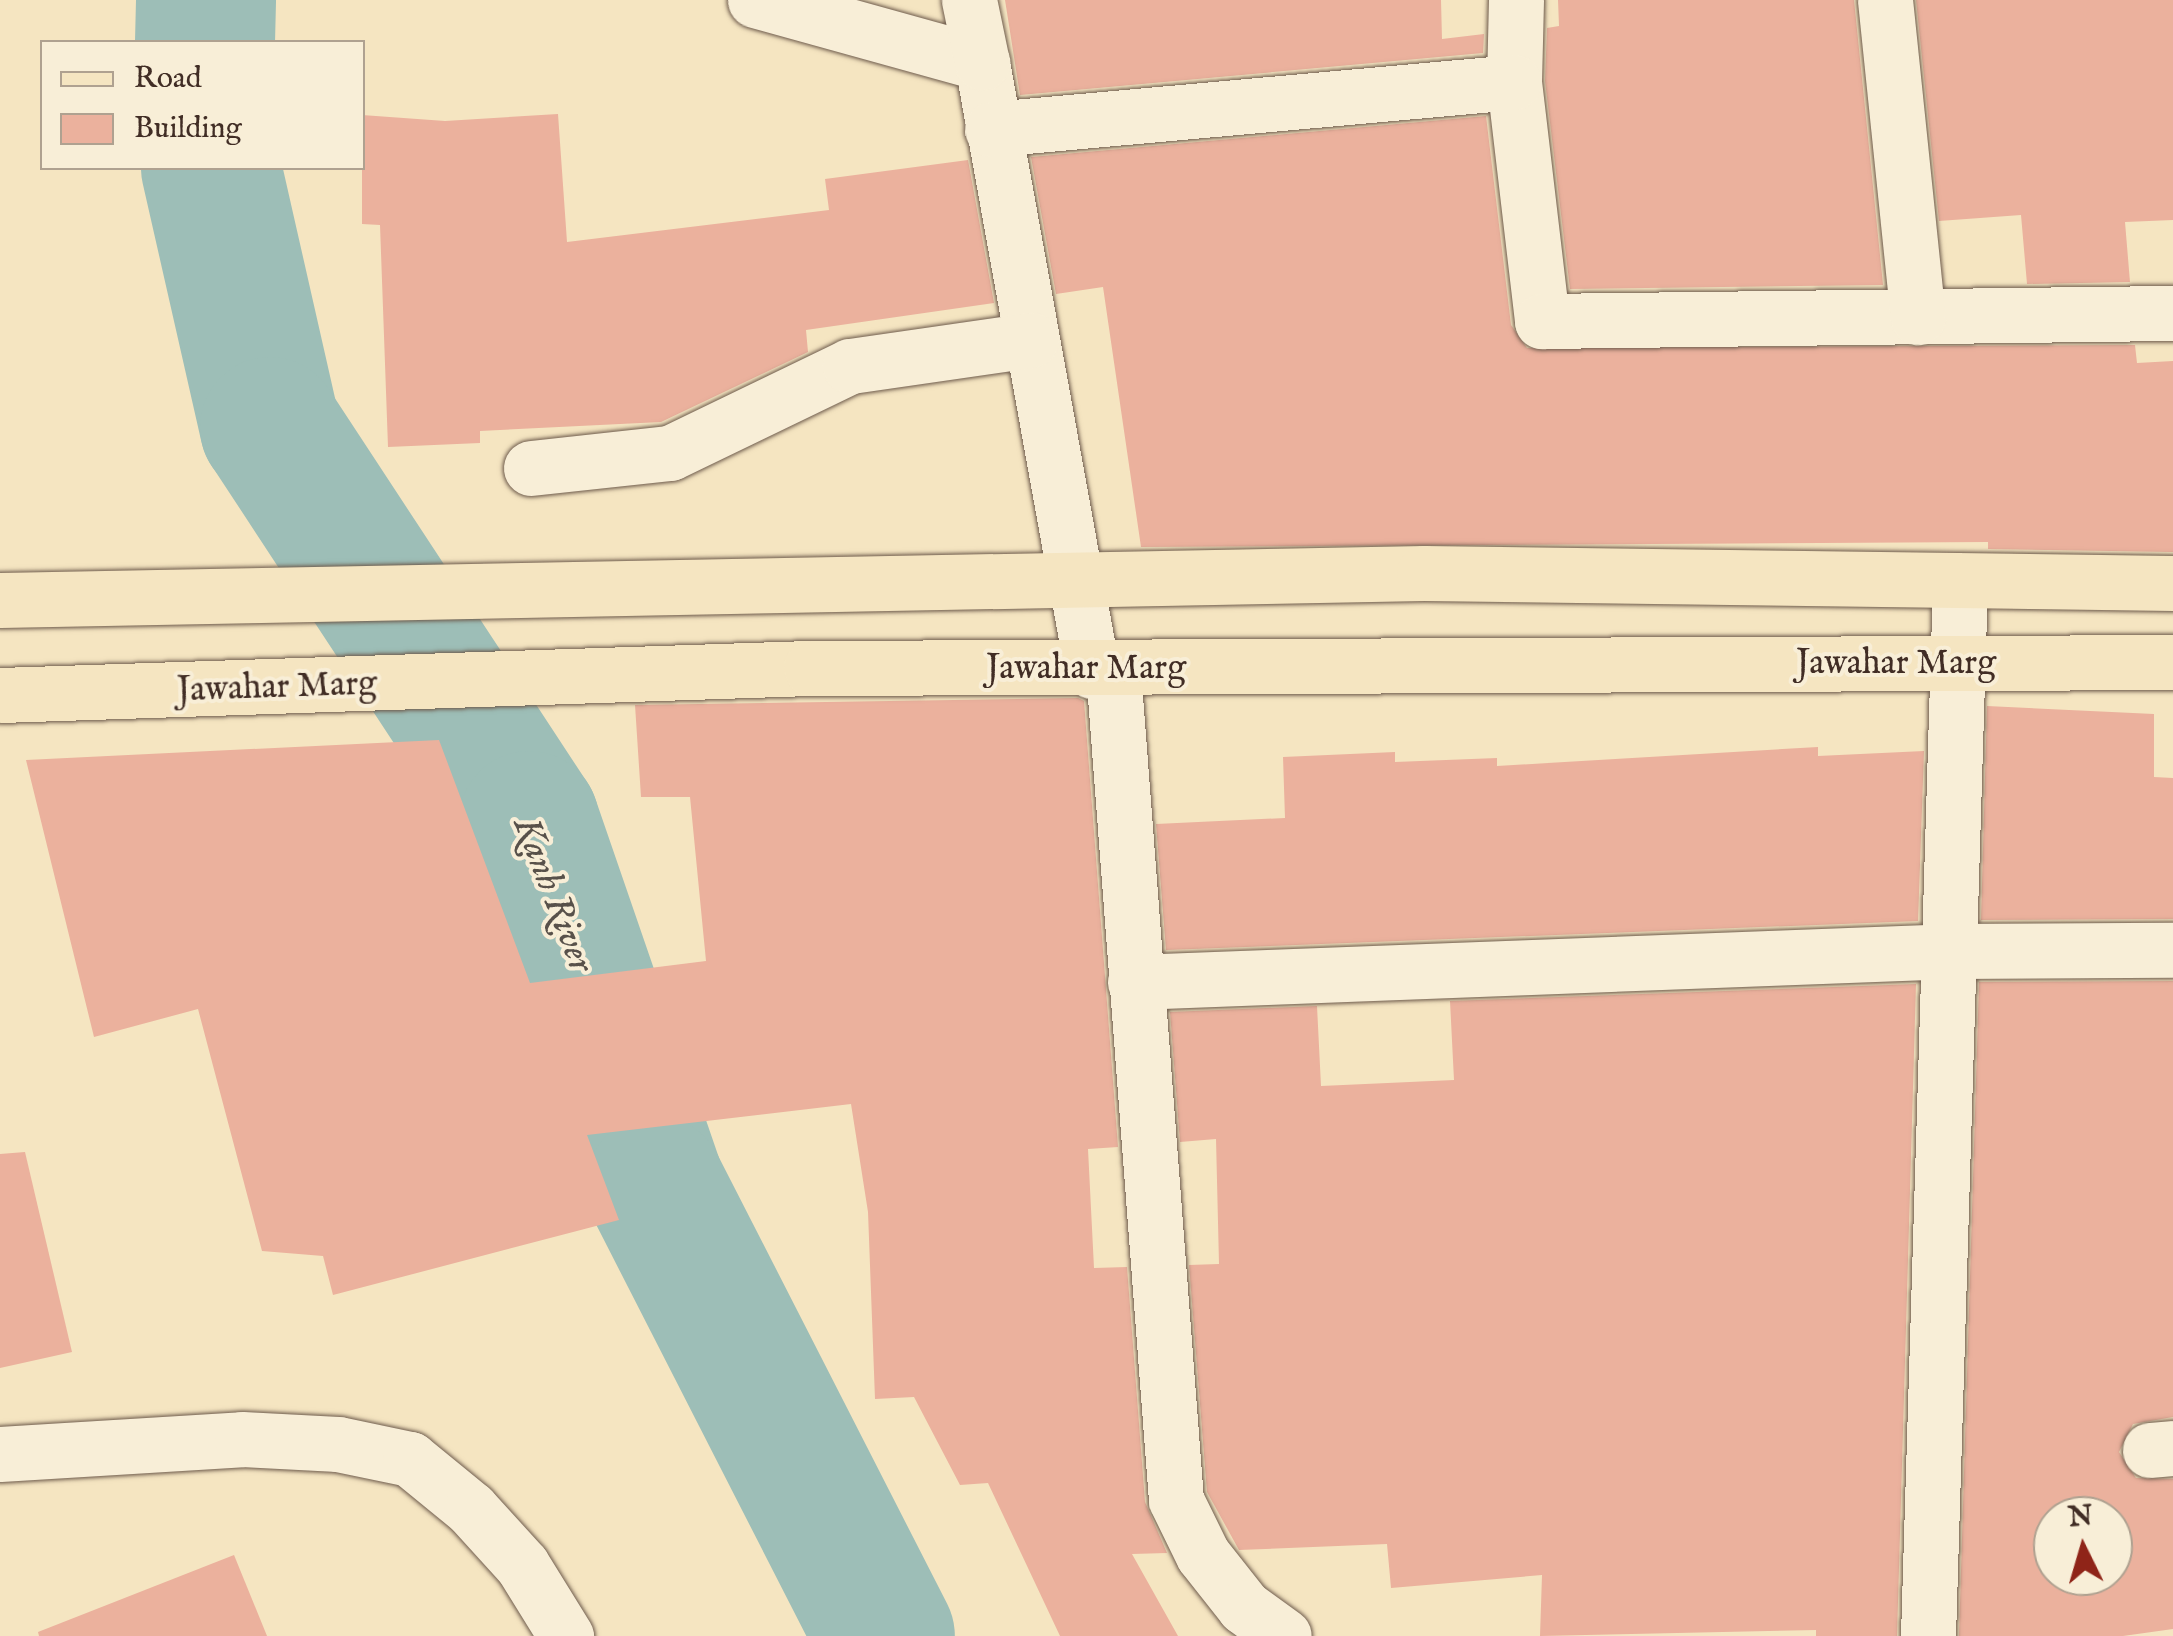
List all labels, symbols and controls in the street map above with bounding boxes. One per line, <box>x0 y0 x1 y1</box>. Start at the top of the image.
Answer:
legend <box>40 40 365 170</box>
text: Road <box>134 60 202 98</box>
text: Building <box>134 110 242 148</box>
street label: Jawahar Marg <box>1796 643 1996 685</box>
street label: Jawahar Marg <box>986 648 1186 690</box>
street label: Jawahar Marg <box>176 664 378 712</box>
water label: Kanh River <box>502 811 602 979</box>
north arrow <box>2033 1496 2133 1596</box>
text: N <box>2067 1499 2094 1536</box>

